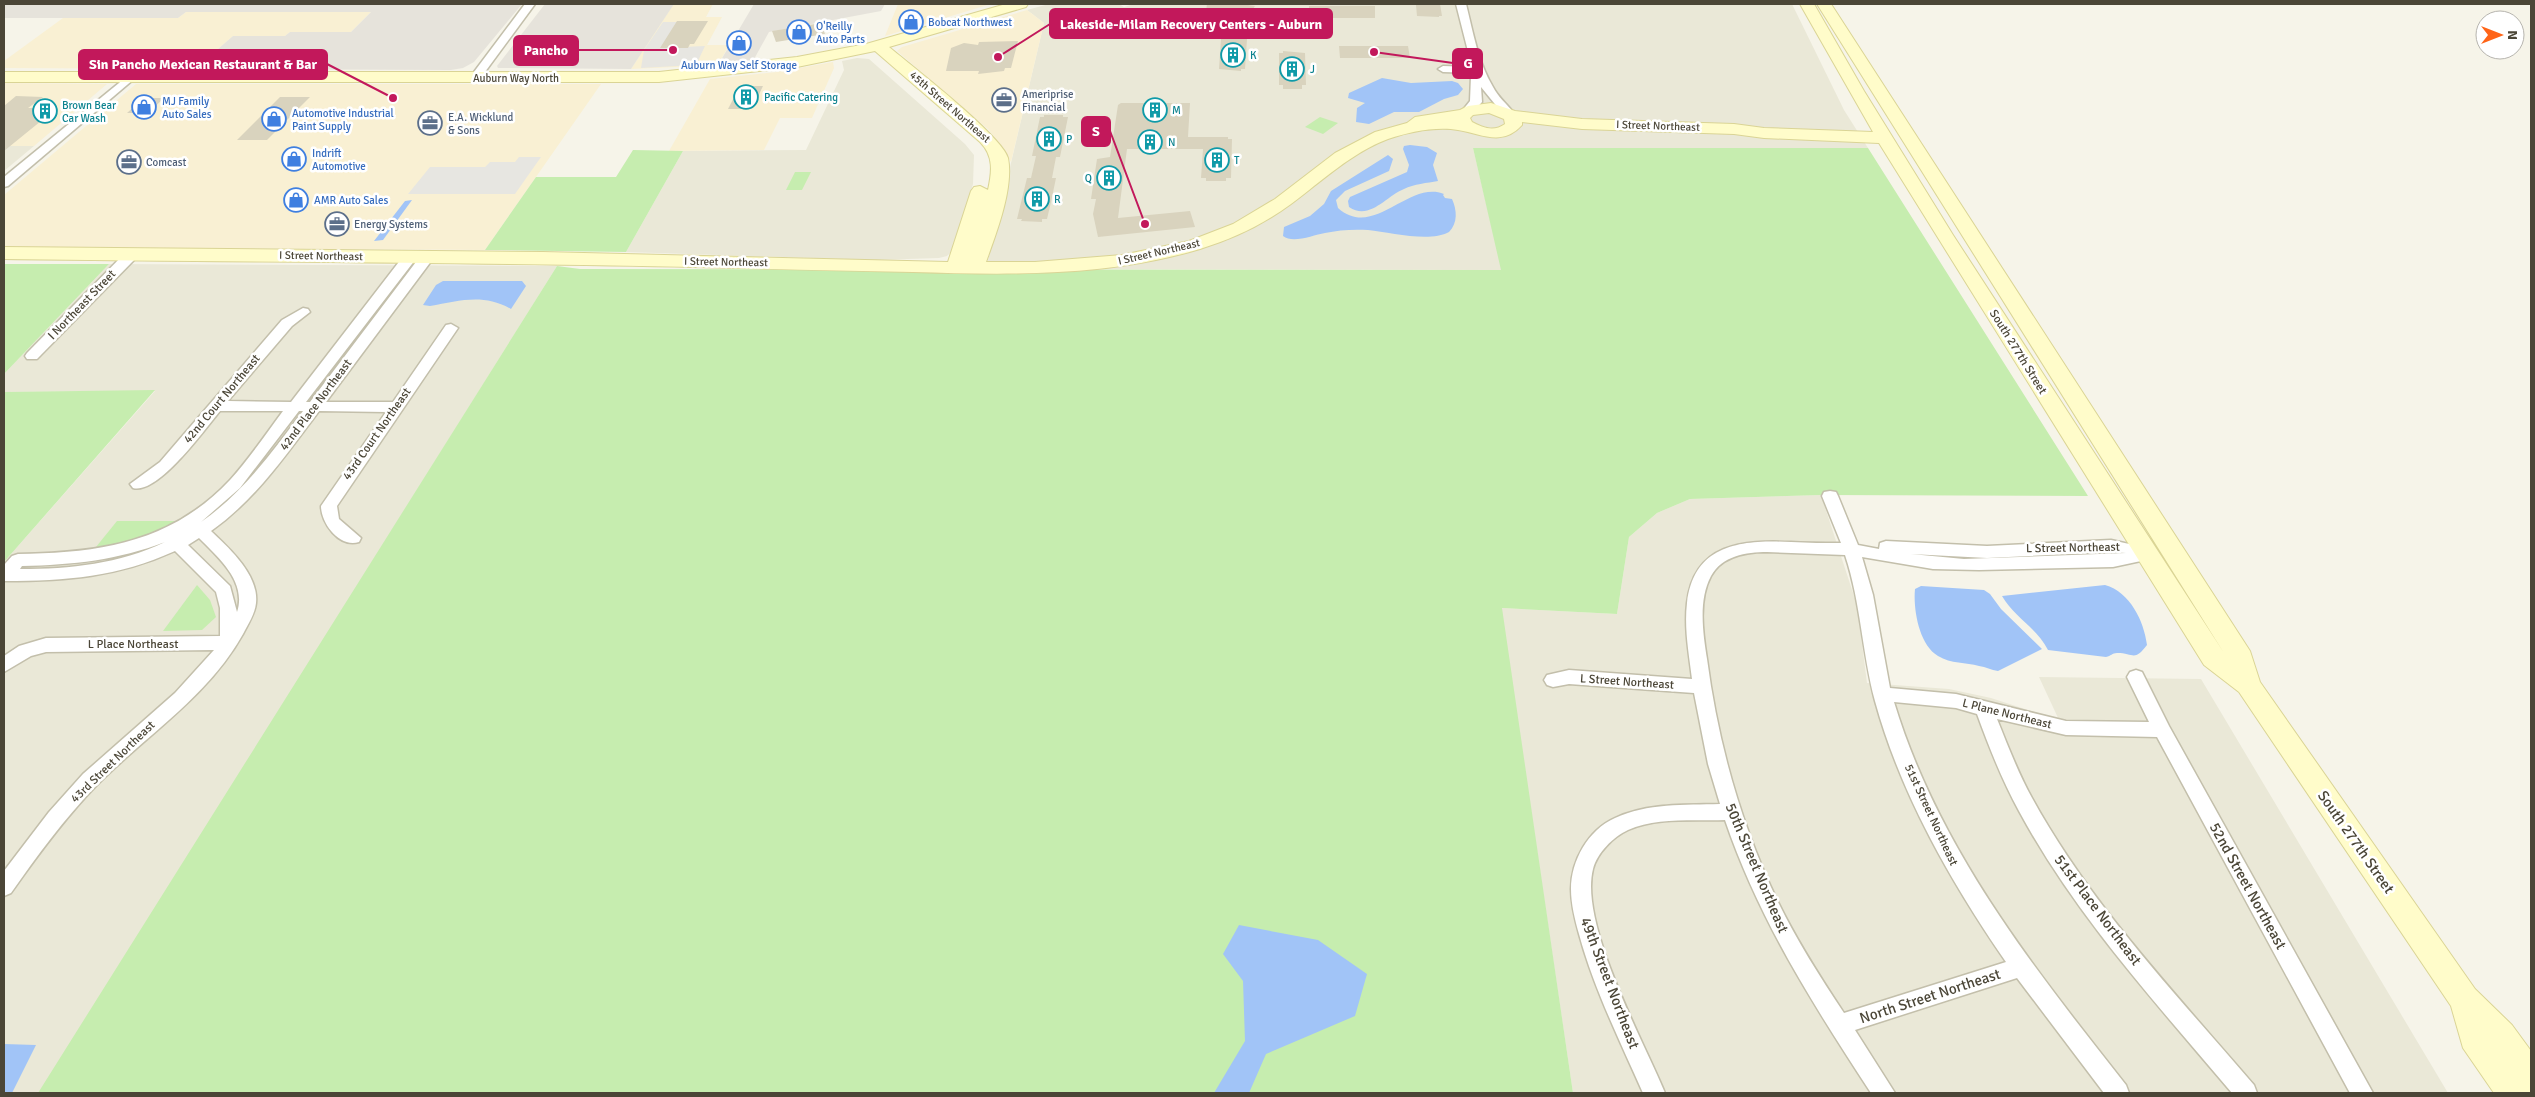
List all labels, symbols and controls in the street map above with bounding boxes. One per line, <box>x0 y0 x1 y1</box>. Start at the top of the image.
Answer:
shop icon: Bobcat Northwest <box>898 9 924 35</box>
callout: Lakeside-Milam Recovery Centers - Auburn <box>1050 9 1332 38</box>
north arrow <box>2475 10 2525 60</box>
place label: Bobcat Northwest <box>928 16 1012 29</box>
text: Lakeside-Milam Recovery Centers - Auburn <box>1060 16 1323 33</box>
shop icon: O'Reilly Auto Parts <box>786 19 812 45</box>
place label: O'Reilly Auto Parts <box>816 20 865 46</box>
shop icon: Auburn Way Self Storage <box>726 30 752 56</box>
text: N <box>2504 30 2521 40</box>
callout: Pancho <box>514 36 578 65</box>
text: Pancho <box>524 42 568 59</box>
building icon: K <box>1220 42 1246 68</box>
place label: K <box>1250 49 1257 62</box>
callout: G <box>1453 49 1482 78</box>
callout: Sin Pancho Mexican Restaurant & Bar <box>79 50 327 79</box>
text: G <box>1463 55 1473 72</box>
text: Sin Pancho Mexican Restaurant & Bar <box>89 56 318 73</box>
building icon: J <box>1279 56 1305 82</box>
place label: Auburn Way Self Storage <box>681 59 797 72</box>
place label: J <box>1310 63 1315 76</box>
street label: 45th Street Northeast <box>907 69 993 146</box>
street label: Auburn Way North <box>473 72 559 85</box>
building icon: Pacific Catering <box>733 84 759 110</box>
office icon: Ameriprise Financial <box>991 87 1017 113</box>
place label: Ameriprise Financial <box>1022 88 1074 114</box>
place label: Pacific Catering <box>764 91 838 104</box>
shop icon: MJ Family Auto Sales <box>131 94 157 120</box>
place label: MJ Family Auto Sales <box>162 95 212 121</box>
building icon: M <box>1142 97 1168 123</box>
building icon: Brown Bear Car Wash <box>32 98 58 124</box>
place label: Brown Bear Car Wash <box>62 99 116 125</box>
place label: M <box>1172 104 1181 117</box>
shop icon: Automotive Industrial Paint Supply <box>261 106 287 132</box>
place label: Automotive Industrial Paint Supply <box>292 107 394 133</box>
office icon: E.A. Wicklund & Sons <box>417 110 443 136</box>
place label: E.A. Wicklund & Sons <box>448 111 514 137</box>
callout: S <box>1082 117 1110 146</box>
street label: I Street Northeast <box>1616 118 1700 134</box>
text: S <box>1092 123 1100 140</box>
building icon: P <box>1036 126 1062 152</box>
building icon: N <box>1137 129 1163 155</box>
place label: P <box>1066 133 1072 146</box>
place label: N <box>1168 136 1175 149</box>
shop icon: Indrift Automotive <box>281 146 307 172</box>
place label: Indrift Automotive <box>312 147 366 173</box>
building icon: T <box>1204 147 1230 173</box>
office icon: Comcast <box>116 149 142 175</box>
place label: T <box>1234 154 1240 167</box>
place label: Comcast <box>146 156 187 169</box>
building icon: Q <box>1096 165 1122 191</box>
place label: Q <box>1085 172 1092 185</box>
building icon: R <box>1024 186 1050 212</box>
shop icon: AMR Auto Sales <box>283 187 309 213</box>
place label: R <box>1054 193 1061 206</box>
place label: AMR Auto Sales <box>314 194 388 207</box>
office icon: Energy Systems <box>324 211 350 237</box>
place label: Energy Systems <box>354 218 428 231</box>
street label: I Street Northeast <box>1117 236 1201 268</box>
street label: I Street Northeast <box>279 249 363 263</box>
street label: I Street Northeast <box>684 255 768 269</box>
street label: I Northeast Street <box>45 267 119 343</box>
street label: South 277th Street <box>1986 307 2050 397</box>
street label: 42nd Court Northeast <box>180 352 264 446</box>
street label: 42nd Place Northeast <box>277 356 355 454</box>
street label: 43rd Court Northeast <box>340 385 414 483</box>
street label: L Street Northeast <box>2026 540 2120 556</box>
street label: L Place Northeast <box>88 637 178 652</box>
street label: L Street Northeast <box>1580 671 1674 693</box>
street label: L Plane Northeast <box>1961 696 2053 732</box>
street label: 43rd Street Northeast <box>68 718 158 806</box>
street label: 51st Street Northeast <box>1901 762 1961 868</box>
street label: South 277th Street <box>2314 787 2398 897</box>
street label: 50th Street Northeast <box>1721 800 1793 936</box>
street label: 52nd Street Northeast <box>2206 819 2290 953</box>
street label: 51st Place Northeast <box>2051 851 2145 969</box>
street label: 49th Street Northeast <box>1577 915 1643 1051</box>
street label: North Street Northeast <box>1857 965 2003 1027</box>

